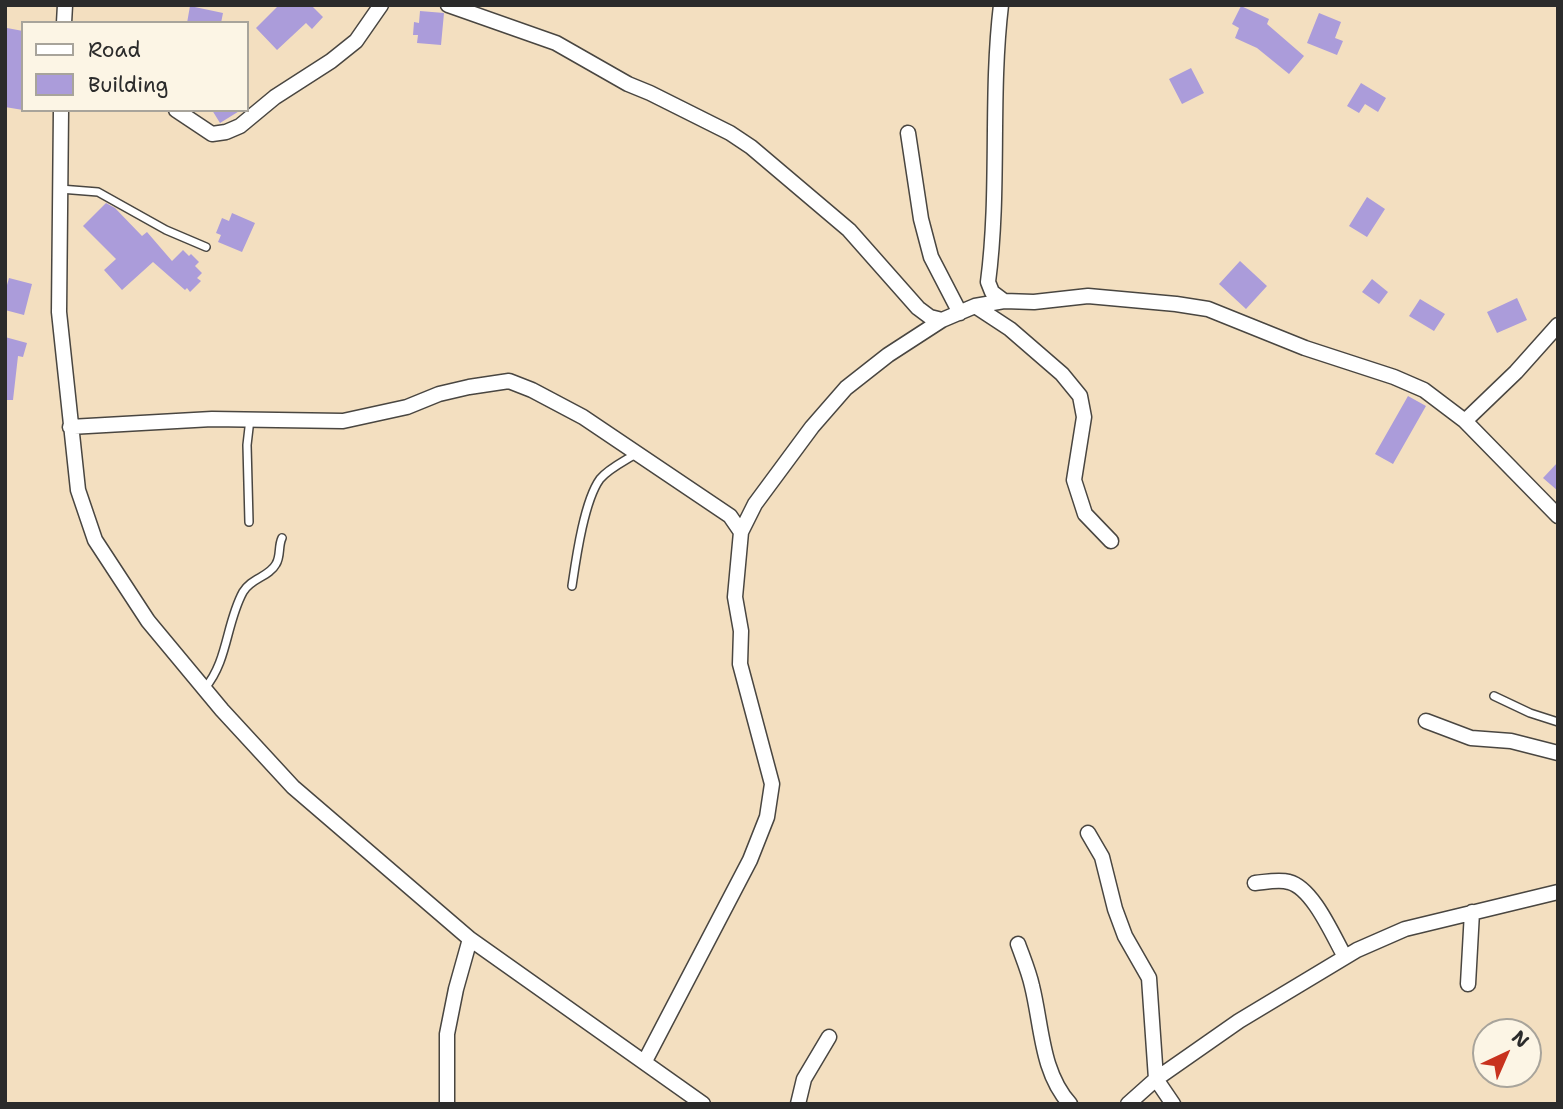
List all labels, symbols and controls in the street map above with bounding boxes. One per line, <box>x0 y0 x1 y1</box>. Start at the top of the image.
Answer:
legend <box>21 21 248 112</box>
text: Road <box>88 36 141 64</box>
text: Building <box>88 71 168 99</box>
north arrow <box>1472 1018 1542 1088</box>
text: N <box>1506 1025 1535 1053</box>

